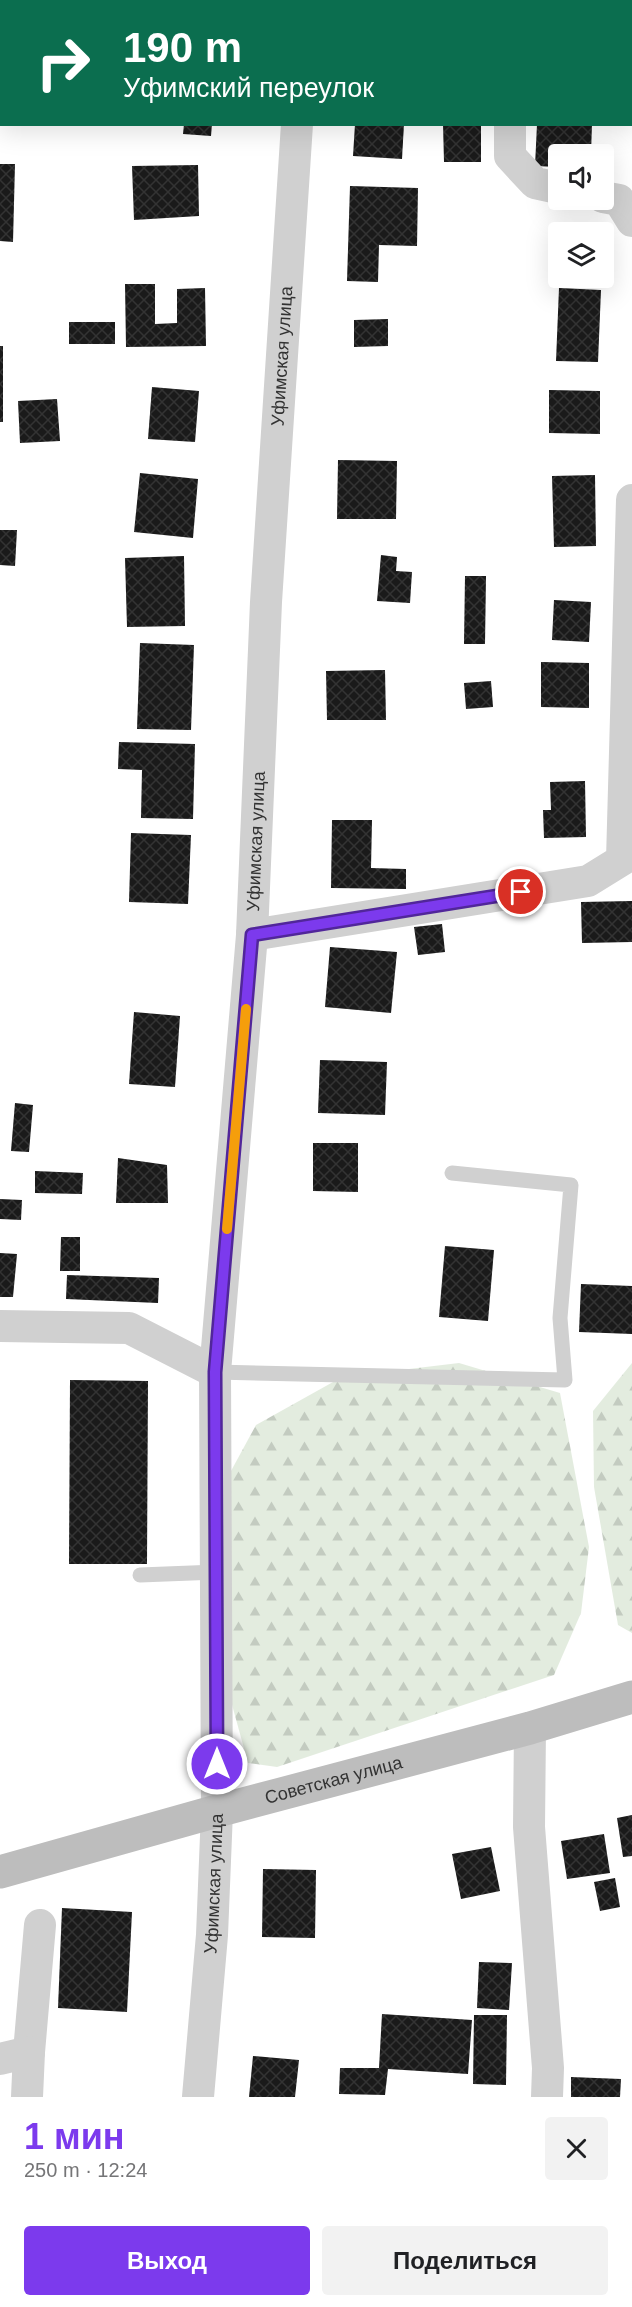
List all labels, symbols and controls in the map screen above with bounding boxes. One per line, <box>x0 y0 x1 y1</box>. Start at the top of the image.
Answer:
icon: right <box>24 24 102 102</box>
text: 190 m <box>123 24 242 71</box>
text: Уфимский переулок <box>123 73 374 103</box>
map controls <box>548 144 614 288</box>
button: sound <box>548 144 614 210</box>
button: layers <box>548 222 614 288</box>
street label: Уфимская улица <box>267 284 297 427</box>
street label: Уфимская улица <box>243 770 269 912</box>
pin <box>495 866 546 917</box>
icon: arrive <box>504 875 537 908</box>
position arrow <box>185 1732 249 1796</box>
street label: Советская улица <box>263 1752 405 1808</box>
street label: Уфимская улица <box>200 1812 227 1955</box>
text: 1 мин <box>24 2116 125 2157</box>
button: close <box>545 2117 608 2180</box>
text: 250 m · 12:24 <box>24 2159 147 2181</box>
button: Выход <box>24 2226 310 2295</box>
button: Поделиться <box>322 2226 608 2295</box>

